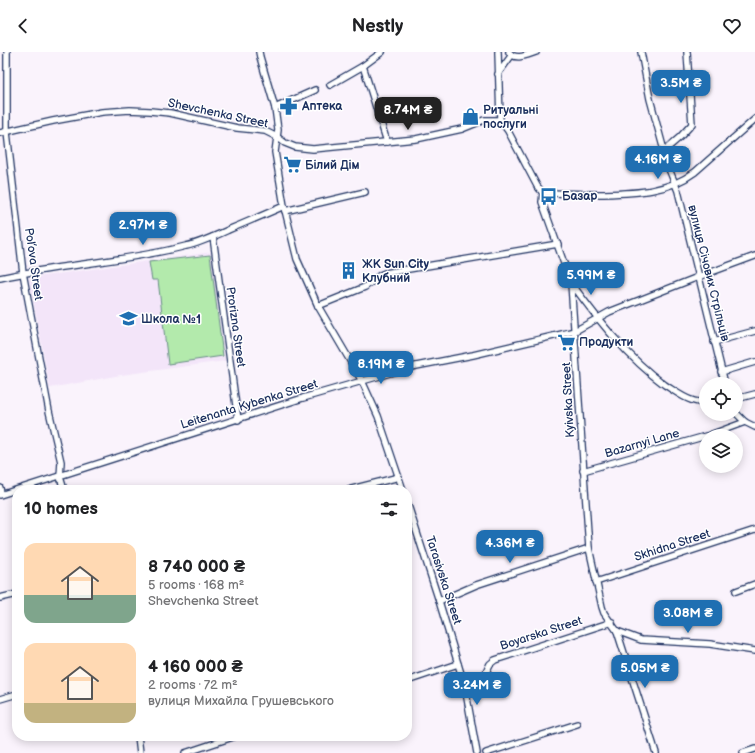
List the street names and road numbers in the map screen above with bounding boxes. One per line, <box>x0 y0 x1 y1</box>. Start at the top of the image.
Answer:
street label: Shevchenka Street <box>166 96 270 131</box>
street label: вулиця Січових Стрільців <box>684 203 733 344</box>
street label: Pol’ova Street <box>21 227 46 302</box>
street label: Prorizna Street <box>222 286 249 368</box>
street label: Kyivska Street <box>559 362 578 438</box>
street label: Leitenanta Kybenka Street <box>179 376 320 432</box>
street label: Bazarnyi Lane <box>603 426 681 461</box>
street label: Skhidna Street <box>632 526 712 565</box>
street label: Tarasivska Street <box>422 534 465 627</box>
street label: Boyarska Street <box>498 613 584 654</box>

